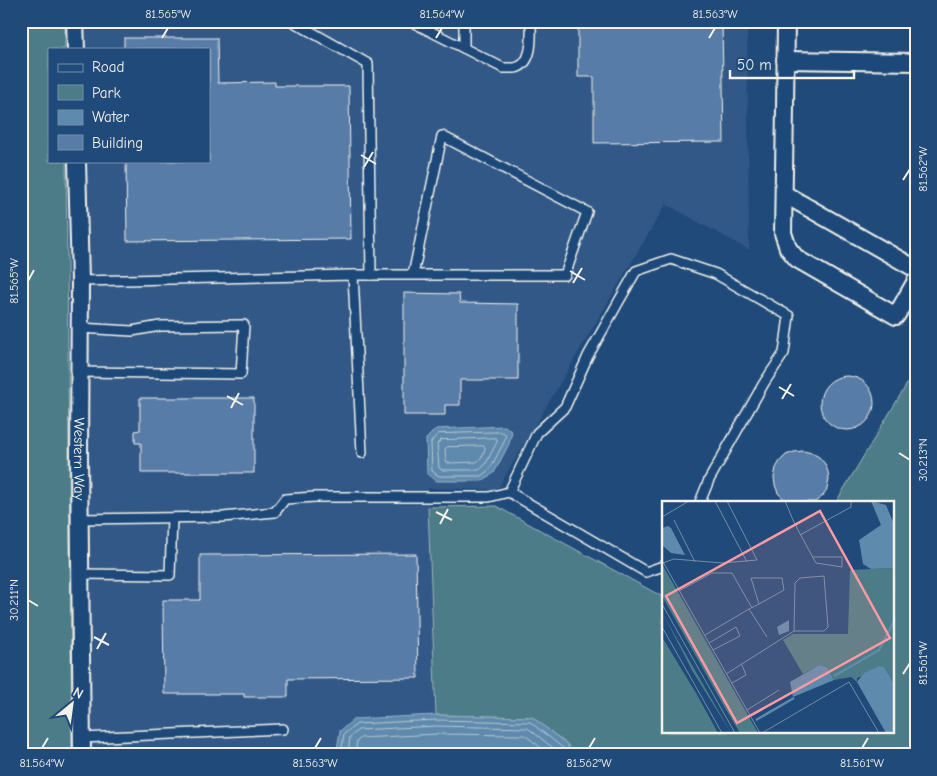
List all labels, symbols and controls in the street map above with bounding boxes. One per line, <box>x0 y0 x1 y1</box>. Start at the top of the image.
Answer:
text: 81.565°W <box>145 7 191 21</box>
text: 81.564°W <box>420 7 465 21</box>
text: 81.563°W <box>692 7 738 21</box>
legend <box>48 48 210 162</box>
scale bar <box>730 48 853 80</box>
text: 50 m <box>737 56 772 74</box>
text: Road <box>92 58 124 76</box>
text: Park <box>92 84 121 102</box>
text: Water <box>92 108 129 126</box>
text: Building <box>92 134 143 152</box>
text: 81.562°W <box>916 146 930 192</box>
text: 81.565°W <box>7 258 21 304</box>
street label: Western Way <box>70 417 88 501</box>
text: 30.213°N <box>916 438 930 482</box>
inset map <box>662 501 894 734</box>
text: 30.211°N <box>7 579 21 621</box>
text: 81.561°W <box>916 640 930 685</box>
north arrow <box>48 678 98 728</box>
text: N <box>70 683 86 703</box>
text: 81.564°W <box>20 756 65 770</box>
text: 81.563°W <box>292 756 338 770</box>
text: 81.562°W <box>566 756 612 770</box>
text: 81.561°W <box>840 756 885 770</box>

